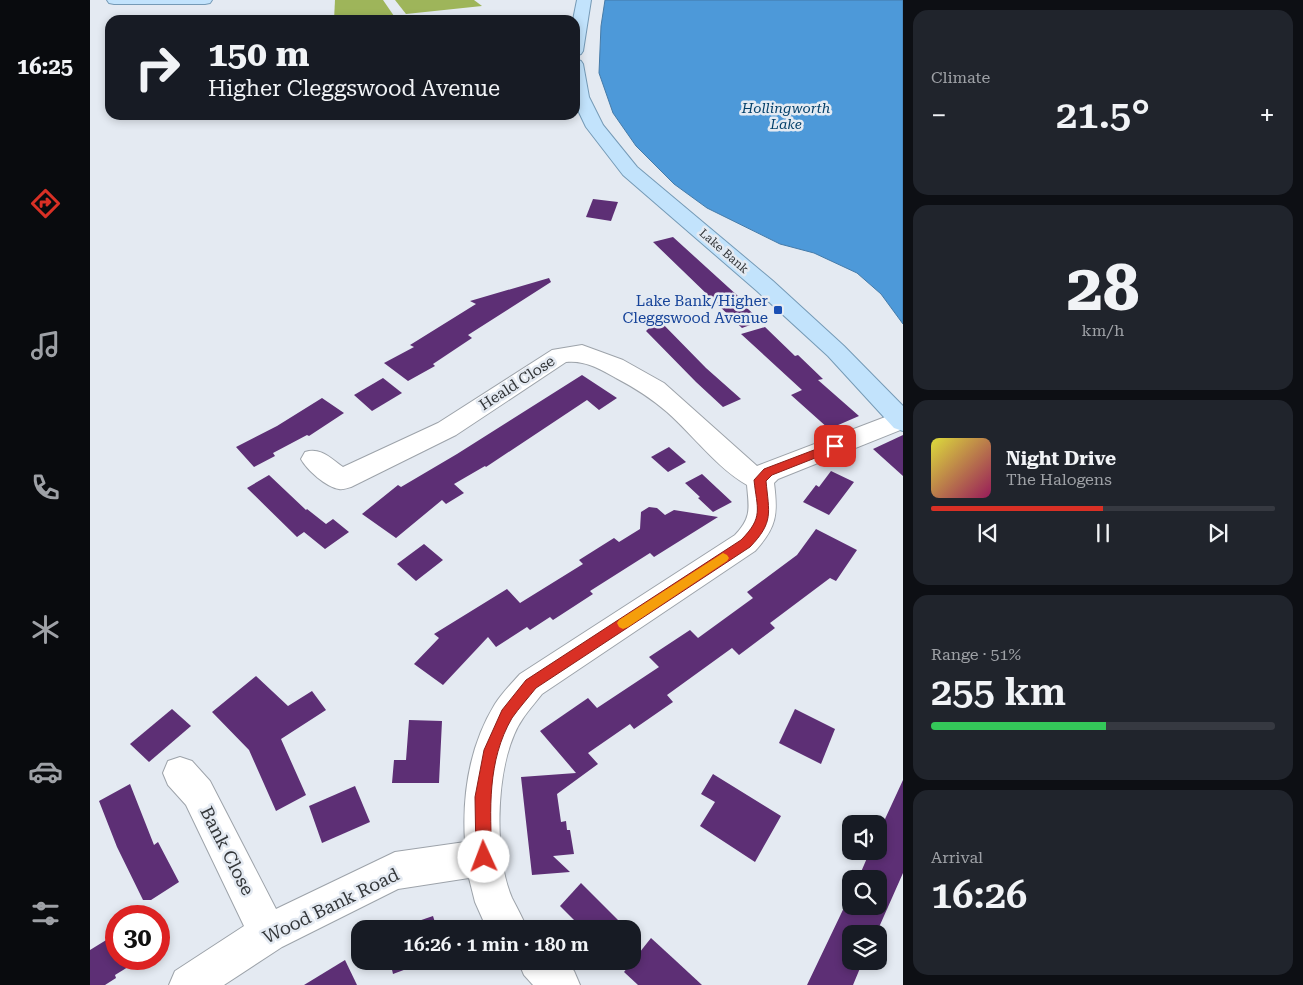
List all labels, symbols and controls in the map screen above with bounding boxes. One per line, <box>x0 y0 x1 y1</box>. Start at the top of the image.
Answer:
text: 150 m <box>208 34 309 75</box>
icon: right <box>125 35 190 100</box>
text: 16:25 <box>17 54 73 79</box>
text: Climate <box>931 68 990 87</box>
text: Higher Cleggswood Avenue <box>208 76 500 101</box>
text: 21.5° <box>1056 93 1150 137</box>
text: − <box>931 99 947 132</box>
text: + <box>1259 99 1275 132</box>
water label: Hollingworth Lake <box>741 100 831 132</box>
icon: directions <box>28 186 63 221</box>
street label: Lake Bank <box>697 226 752 276</box>
text: 28 <box>1067 250 1139 326</box>
place label: Lake Bank/Higher Cleggswood Avenue <box>623 292 768 327</box>
marker: Lake Bank/Higher Cleggswood Avenue <box>772 304 784 316</box>
text: km/h <box>1082 321 1124 340</box>
icon: music <box>28 328 63 363</box>
street label: Heald Close <box>476 352 558 414</box>
pin <box>814 425 856 467</box>
icon: arrive <box>821 432 849 460</box>
text: Night Drive <box>1006 447 1116 470</box>
icon: phone <box>28 470 63 505</box>
text: The Halogens <box>1006 470 1112 489</box>
icon: previous <box>974 519 1002 547</box>
icon: pause <box>1089 519 1117 547</box>
icon: next <box>1204 519 1232 547</box>
icon: climate <box>28 612 63 647</box>
text: Range · 51% <box>931 645 1021 664</box>
text: 255 km <box>931 670 1066 714</box>
icon: car <box>28 754 63 789</box>
street label: Bank Close <box>196 803 259 899</box>
map controls <box>842 815 887 970</box>
button: sound <box>842 815 887 860</box>
position arrow <box>457 830 509 882</box>
text: Arrival <box>931 848 983 867</box>
street label: Wood Bank Road <box>259 863 403 948</box>
button: search <box>842 870 887 915</box>
text: 16:26 <box>931 873 1027 917</box>
icon: filters <box>28 896 63 931</box>
speed limit sign: 30 <box>105 905 170 970</box>
button: layers <box>842 925 887 970</box>
text: 16:26 · 1 min · 180 m <box>403 933 589 956</box>

